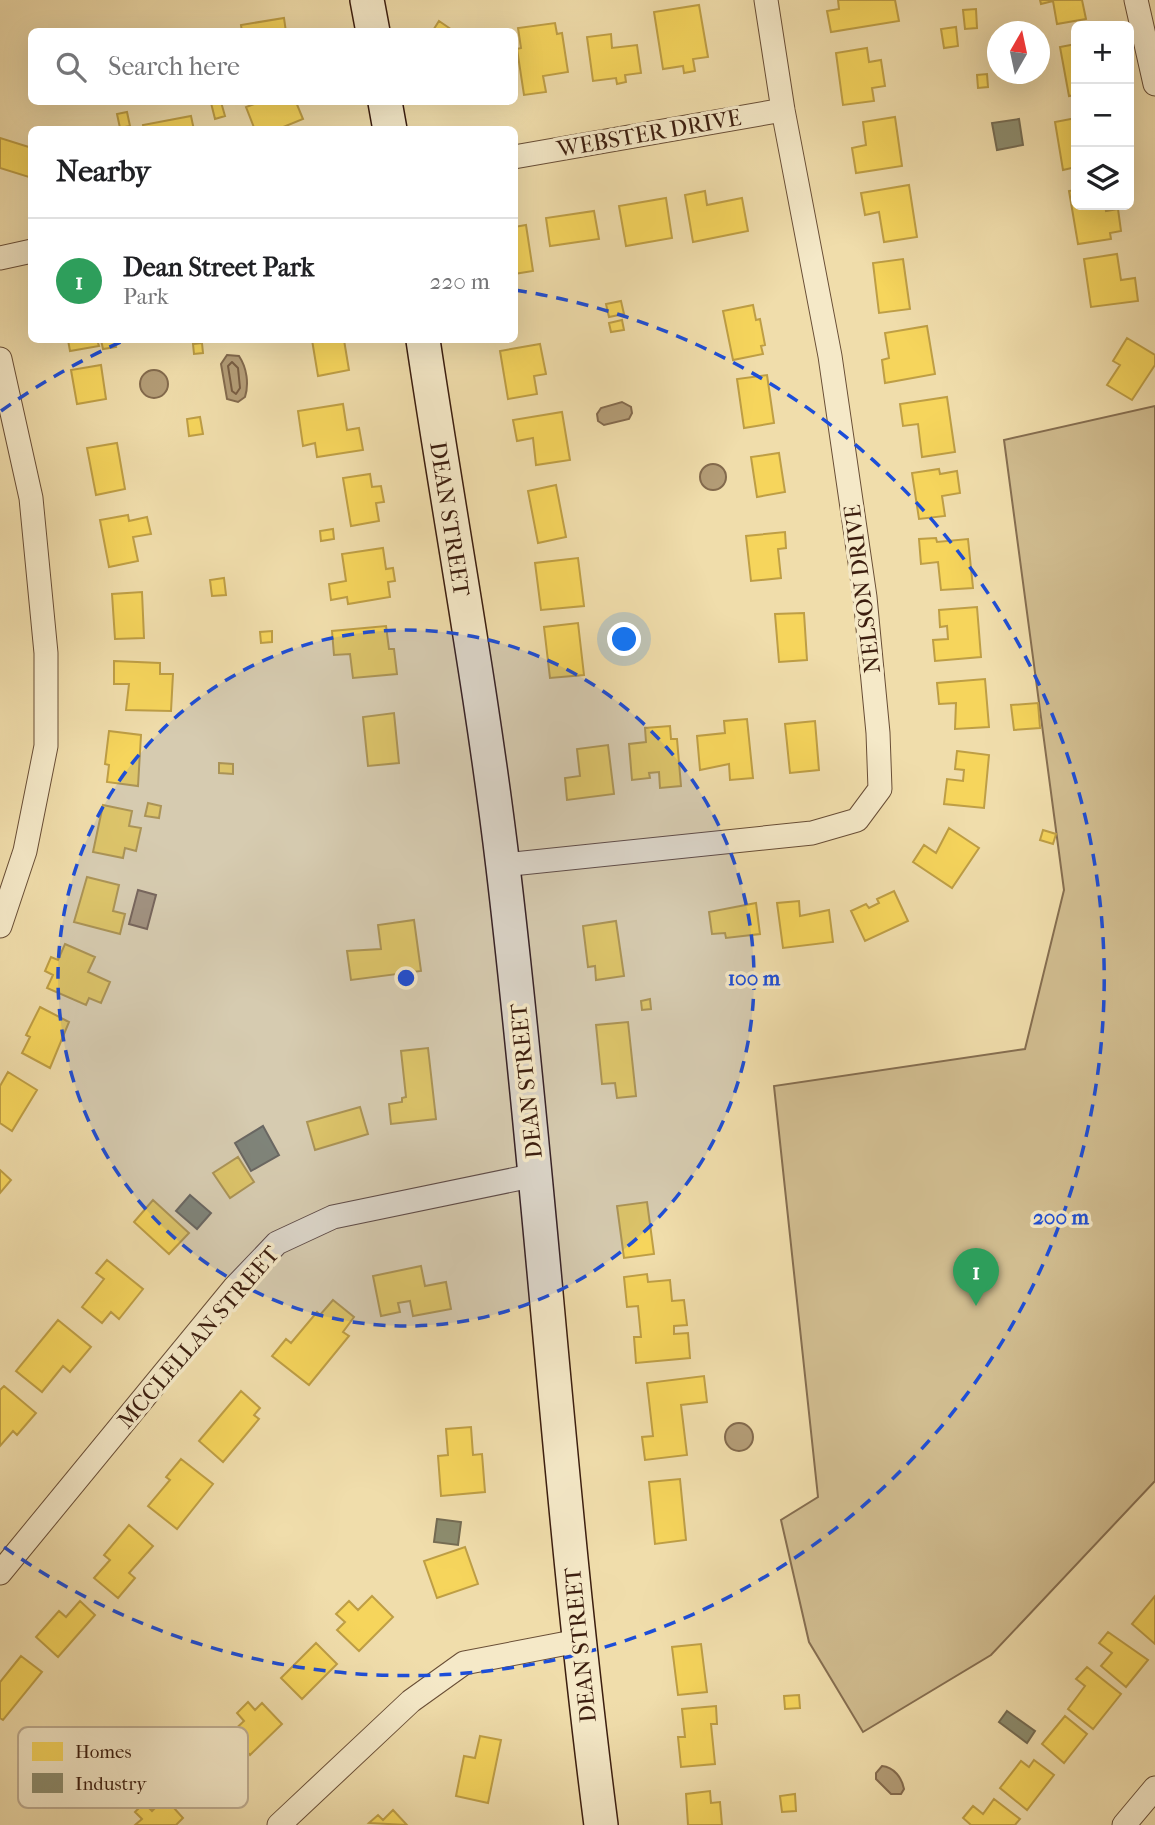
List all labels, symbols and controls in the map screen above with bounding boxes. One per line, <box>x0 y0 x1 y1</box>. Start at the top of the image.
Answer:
north arrow <box>987 21 1050 84</box>
map controls <box>1071 21 1134 210</box>
button: + <box>1071 21 1134 84</box>
search box <box>28 28 518 105</box>
icon: search <box>52 48 90 86</box>
text: Search here <box>108 51 240 82</box>
button: − <box>1071 84 1134 147</box>
street label: WEBSTER DRIVE <box>554 104 743 163</box>
button: layers <box>1071 147 1134 210</box>
text: Nearby <box>56 154 151 189</box>
text: Dean Street Park <box>123 252 314 283</box>
text: 1 <box>75 268 83 295</box>
text: 220 m <box>430 268 490 295</box>
text: Park <box>123 283 169 310</box>
street label: DEAN STREET <box>424 440 475 599</box>
street label: NELSON DRIVE <box>839 503 886 675</box>
your location <box>607 622 641 656</box>
centre of rings <box>394 966 418 990</box>
text: 100 m <box>728 966 781 990</box>
street label: DEAN STREET <box>505 1001 548 1160</box>
text: 200 m <box>1033 1205 1090 1229</box>
street label: MCCLELLAN STREET <box>112 1240 285 1434</box>
pin: 1 <box>953 1248 999 1306</box>
street label: DEAN STREET <box>559 1565 602 1724</box>
legend <box>18 1727 248 1808</box>
text: Homes <box>75 1741 131 1763</box>
text: Industry <box>75 1773 147 1795</box>

